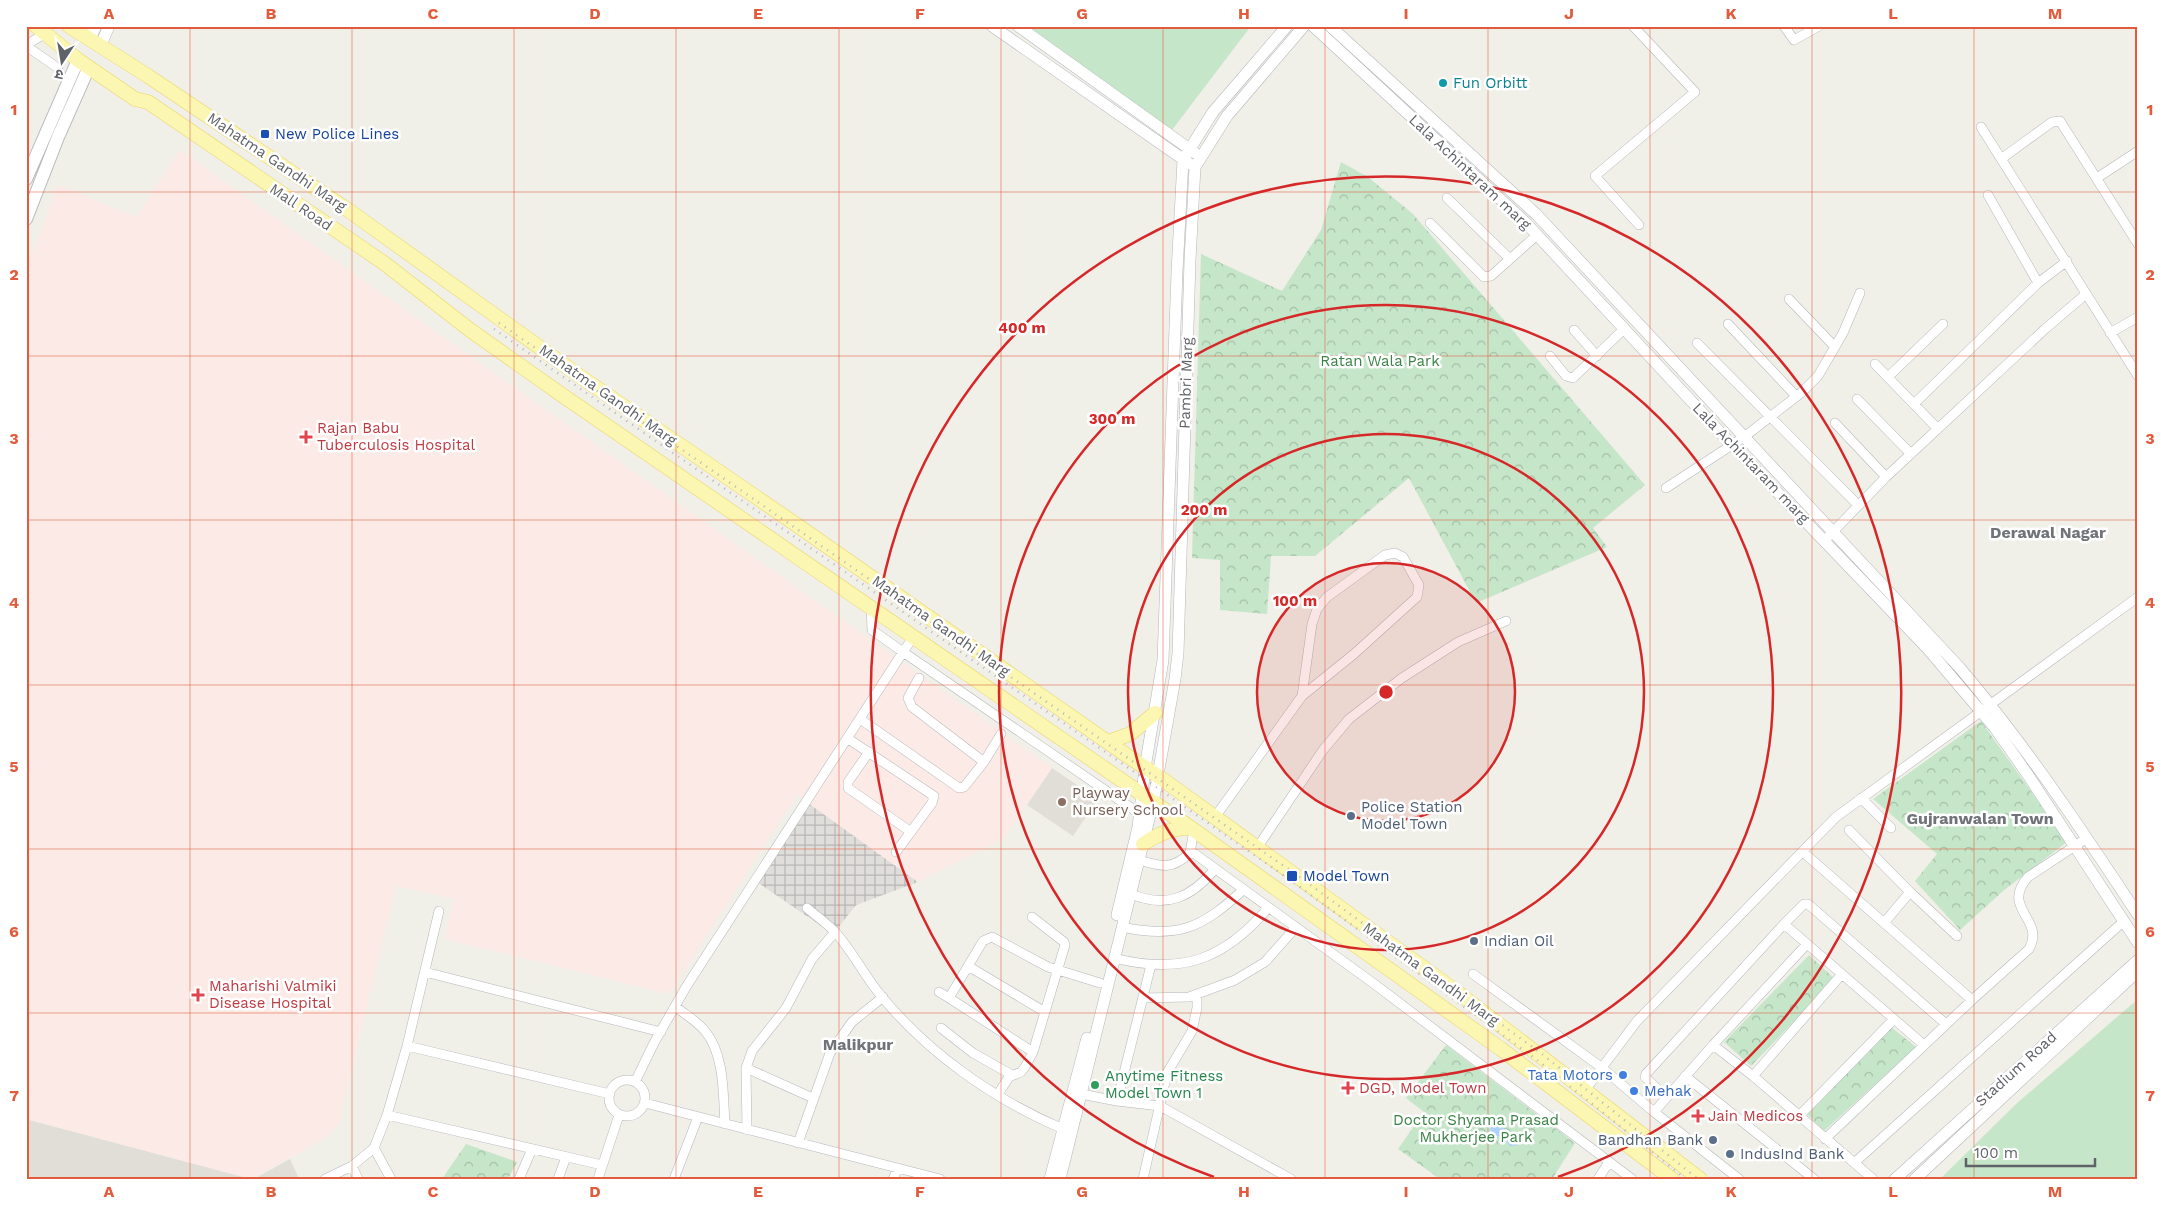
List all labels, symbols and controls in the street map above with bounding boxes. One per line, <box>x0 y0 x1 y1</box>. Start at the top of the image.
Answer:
text: A <box>104 4 115 23</box>
text: B <box>266 4 277 23</box>
text: C <box>428 4 439 23</box>
text: D <box>589 4 601 23</box>
text: E <box>753 4 763 23</box>
text: F <box>915 4 925 23</box>
text: G <box>1076 4 1088 23</box>
text: H <box>1238 4 1250 23</box>
text: I <box>1403 4 1409 23</box>
text: J <box>1564 4 1574 23</box>
text: K <box>1725 4 1737 23</box>
text: L <box>1888 4 1898 23</box>
text: M <box>2048 4 2062 23</box>
north arrow <box>38 38 88 88</box>
text: उ <box>53 66 65 83</box>
place label: Fun Orbitt <box>1453 74 1528 92</box>
marker: Fun Orbitt <box>1437 77 1449 89</box>
text: 1 <box>11 100 17 119</box>
text: 1 <box>2147 100 2153 119</box>
street label: Mahatma Gandhi Marg <box>204 109 350 215</box>
street label: Lala Achintaram marg <box>1405 111 1535 233</box>
place label: New Police Lines <box>275 125 399 143</box>
marker: New Police Lines <box>259 128 271 140</box>
street label: Mall Road <box>266 180 336 234</box>
text: 2 <box>9 265 19 284</box>
text: 2 <box>2145 265 2155 284</box>
text: 400 m <box>998 319 1046 337</box>
street label: Pambri Marg <box>1175 337 1197 429</box>
street label: Mahatma Gandhi Marg <box>536 341 680 449</box>
park label: Ratan Wala Park <box>1320 352 1440 370</box>
street label: Lala Achintaram marg <box>1689 399 1813 527</box>
text: 300 m <box>1089 410 1135 428</box>
place label: Rajan Babu Tuberculosis Hospital <box>317 419 475 454</box>
text: 3 <box>9 429 19 448</box>
text: 3 <box>2145 429 2155 448</box>
marker: Rajan Babu Tuberculosis Hospital <box>299 430 313 444</box>
text: 200 m <box>1181 501 1227 519</box>
district label: Derawal Nagar <box>1990 523 2106 542</box>
street label: Mahatma Gandhi Marg <box>869 572 1013 680</box>
text: 100 m <box>1273 592 1317 610</box>
text: 4 <box>9 593 19 612</box>
text: 4 <box>2145 593 2155 612</box>
centre of rings <box>1377 683 1395 701</box>
text: 5 <box>9 757 19 776</box>
text: 5 <box>2145 757 2155 776</box>
place label: Playway Nursery School <box>1072 784 1183 819</box>
marker: Playway Nursery School <box>1056 796 1068 808</box>
place label: Police Station Model Town <box>1361 798 1462 833</box>
district label: Gujranwalan Town <box>1906 809 2054 828</box>
marker: Police Station Model Town <box>1345 810 1357 822</box>
place label: Model Town <box>1303 867 1390 885</box>
marker: Model Town <box>1285 869 1299 883</box>
street label: Mahatma Gandhi Marg <box>1359 919 1503 1029</box>
text: 6 <box>9 922 19 941</box>
text: 6 <box>2145 922 2155 941</box>
place label: Indian Oil <box>1484 932 1554 950</box>
marker: Indian Oil <box>1468 935 1480 947</box>
place label: Maharishi Valmiki Disease Hospital <box>209 977 337 1012</box>
marker: Maharishi Valmiki Disease Hospital <box>191 988 205 1002</box>
street label: Stadium Road <box>1972 1028 2060 1110</box>
district label: Malikpur <box>823 1035 893 1054</box>
place label: Tata Motors <box>1527 1066 1613 1084</box>
place label: Anytime Fitness Model Town 1 <box>1105 1067 1223 1102</box>
marker: Tata Motors <box>1617 1069 1629 1081</box>
marker: Anytime Fitness Model Town 1 <box>1089 1079 1101 1091</box>
place label: DGD, Model Town <box>1359 1079 1487 1097</box>
marker: DGD, Model Town <box>1341 1081 1355 1095</box>
place label: Mehak <box>1644 1082 1692 1100</box>
marker: Mehak <box>1628 1085 1640 1097</box>
text: 7 <box>9 1086 19 1105</box>
text: 7 <box>2145 1086 2155 1105</box>
place label: Jain Medicos <box>1708 1107 1803 1125</box>
marker: Jain Medicos <box>1692 1110 1704 1122</box>
park label: Doctor Shyama Prasad Mukherjee Park <box>1393 1111 1559 1146</box>
place label: Bandhan Bank <box>1598 1131 1703 1149</box>
marker: Bandhan Bank <box>1707 1134 1719 1146</box>
scale bar <box>1966 1135 2095 1167</box>
text: 100 m <box>1974 1144 2018 1162</box>
place label: IndusInd Bank <box>1740 1145 1845 1163</box>
marker: IndusInd Bank <box>1724 1148 1736 1160</box>
text: A <box>104 1182 115 1201</box>
text: B <box>266 1182 277 1201</box>
text: C <box>428 1182 439 1201</box>
text: D <box>589 1182 601 1201</box>
text: E <box>753 1182 763 1201</box>
text: F <box>915 1182 925 1201</box>
text: G <box>1076 1182 1088 1201</box>
text: H <box>1238 1182 1250 1201</box>
text: I <box>1403 1182 1409 1201</box>
text: J <box>1564 1182 1574 1201</box>
text: K <box>1725 1182 1737 1201</box>
text: L <box>1888 1182 1898 1201</box>
text: M <box>2048 1182 2062 1201</box>

